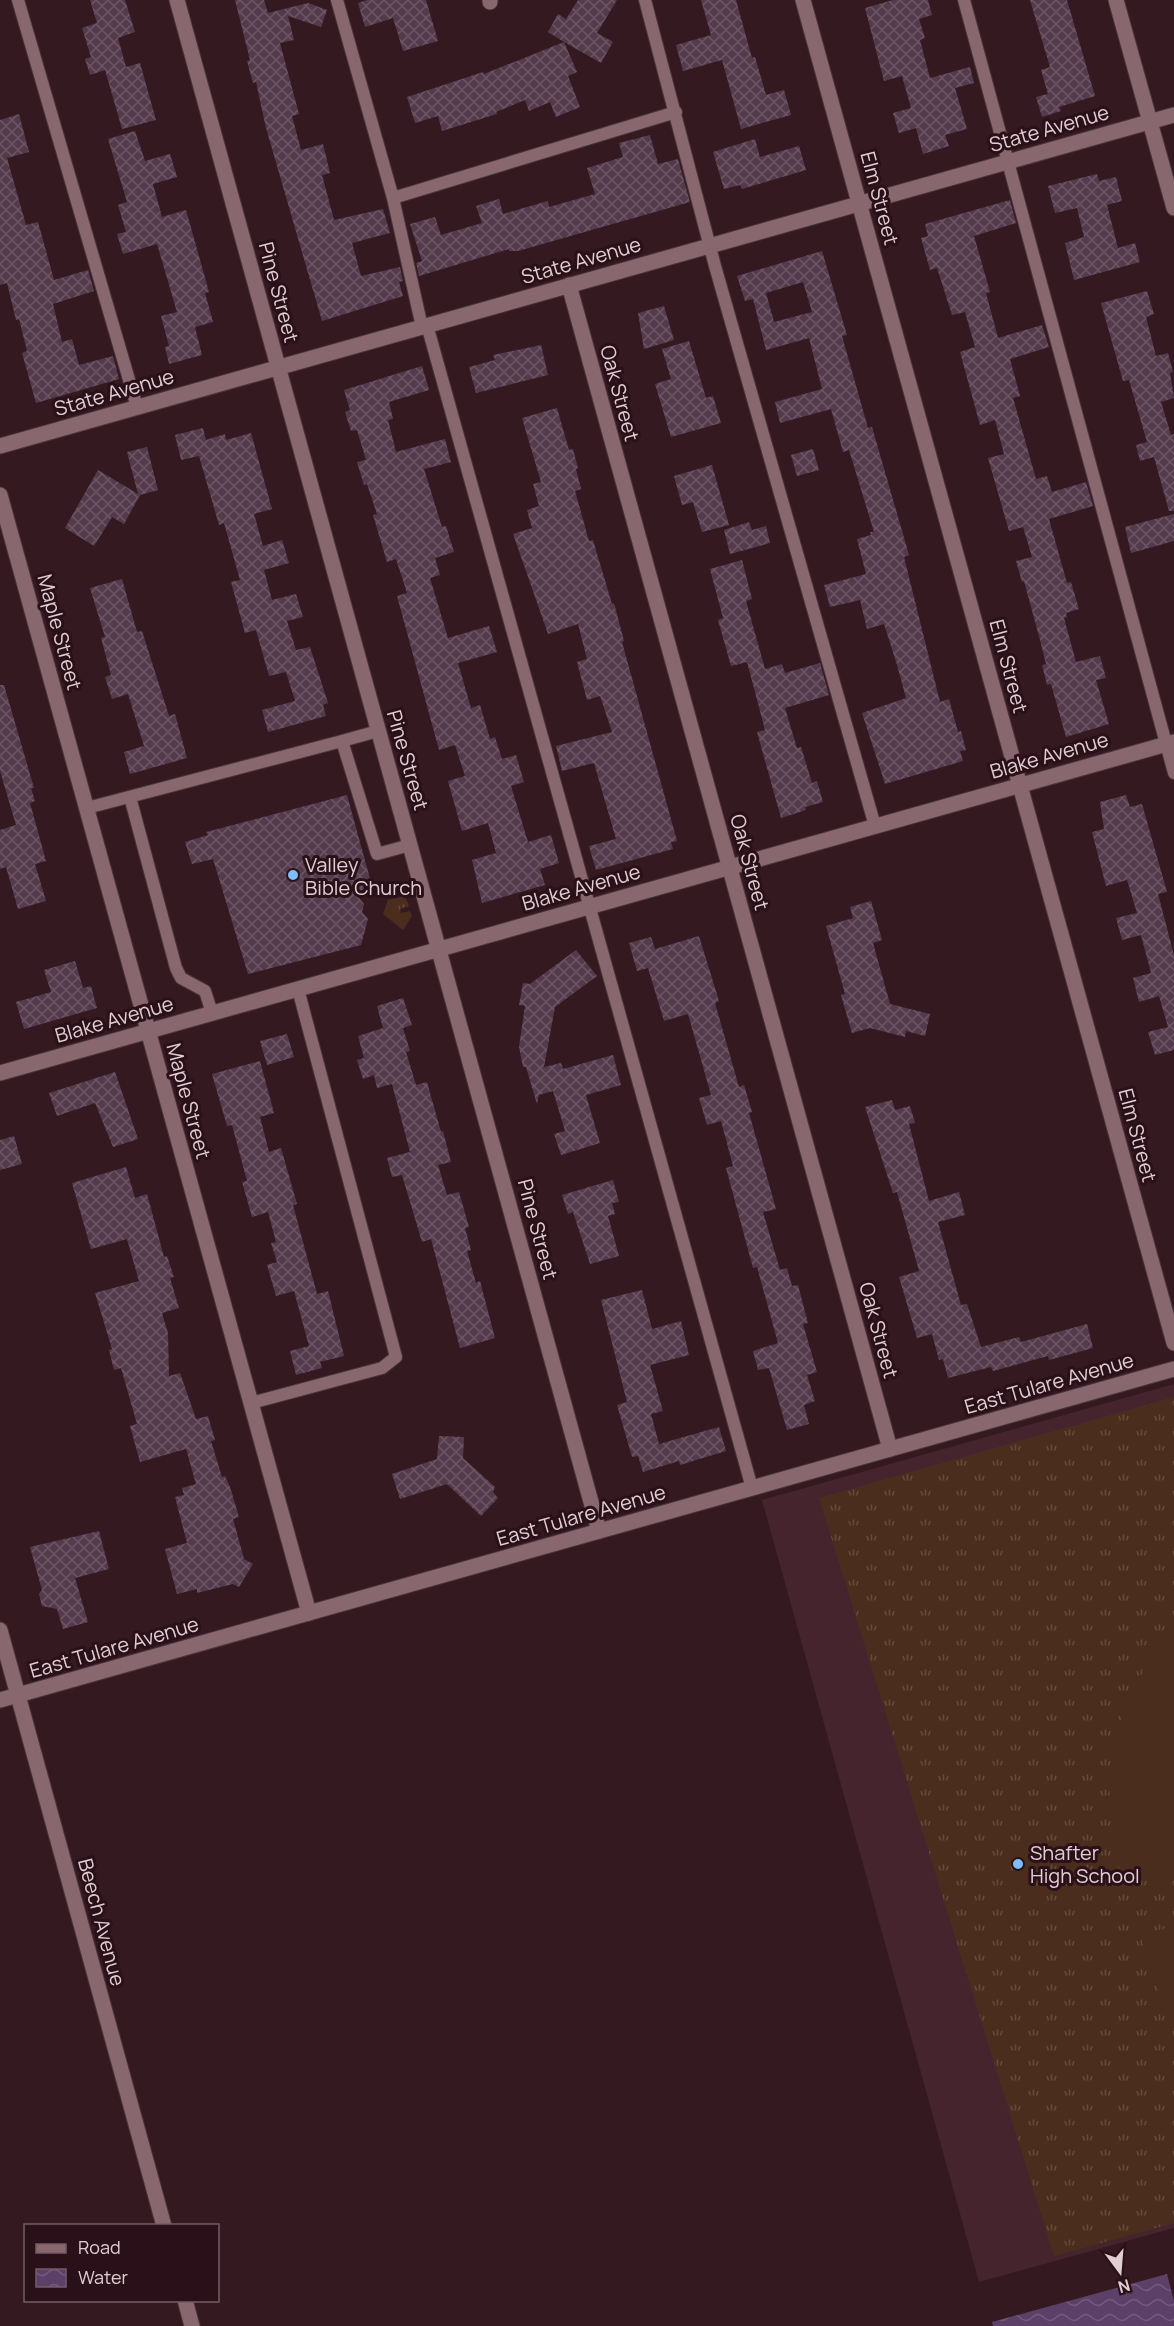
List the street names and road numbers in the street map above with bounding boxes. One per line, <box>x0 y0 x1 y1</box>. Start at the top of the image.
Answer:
street label: State Avenue <box>986 98 1112 158</box>
street label: Elm Street <box>855 148 905 248</box>
street label: State Avenue <box>518 230 644 290</box>
street label: Pine Street <box>253 239 305 345</box>
street label: Oak Street <box>594 342 646 444</box>
street label: State Avenue <box>51 362 177 422</box>
street label: Maple Street <box>32 571 88 693</box>
street label: Elm Street <box>984 616 1034 716</box>
street label: Pine Street <box>381 707 435 813</box>
street label: Blake Avenue <box>987 725 1111 785</box>
street label: Oak Street <box>724 811 776 913</box>
street label: Blake Avenue <box>519 857 643 917</box>
street label: Blake Avenue <box>52 989 176 1049</box>
street label: Maple Street <box>161 1040 217 1162</box>
street label: Elm Street <box>1113 1085 1163 1185</box>
street label: Pine Street <box>512 1176 564 1282</box>
street label: Oak Street <box>853 1279 905 1381</box>
street label: East Tulare Avenue <box>961 1346 1137 1420</box>
street label: East Tulare Avenue <box>493 1478 669 1552</box>
street label: East Tulare Avenue <box>26 1610 202 1684</box>
street label: Beech Avenue <box>72 1855 132 1989</box>

